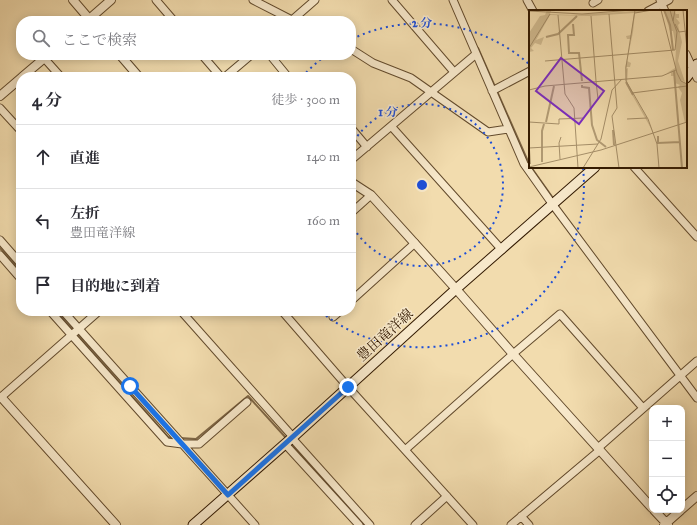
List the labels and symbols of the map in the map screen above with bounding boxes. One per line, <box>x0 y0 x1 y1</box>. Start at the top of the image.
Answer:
inset map <box>529 10 687 168</box>
text: 2 分 <box>412 16 432 30</box>
text: 1 分 <box>378 105 398 119</box>
centre of rings <box>415 178 429 192</box>
street label: 豊田竜洋線 <box>353 305 417 365</box>
route start <box>121 377 139 395</box>
route end <box>339 378 357 396</box>

